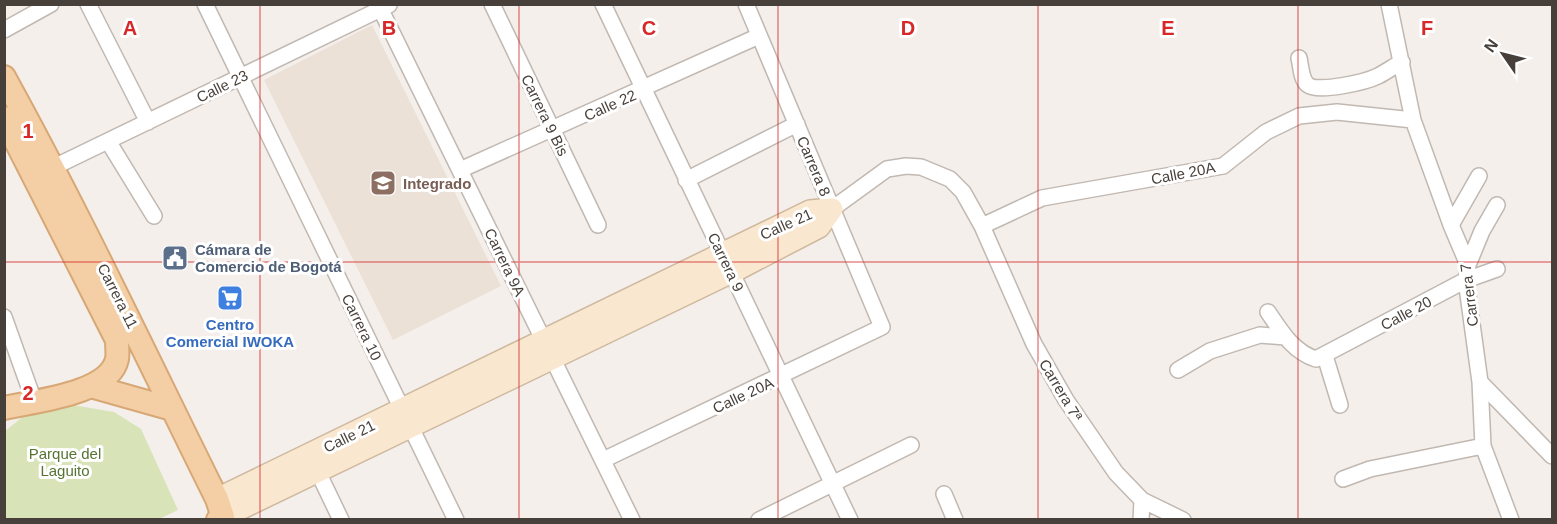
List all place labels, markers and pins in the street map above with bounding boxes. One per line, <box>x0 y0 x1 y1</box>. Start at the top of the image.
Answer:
school or university icon: Integrado <box>368 168 398 198</box>
place label: Integrado <box>403 175 471 192</box>
place label: Cámara de Comercio de Bogotá <box>195 241 342 275</box>
public building icon: Cámara de Comercio de Bogotá <box>160 243 190 273</box>
supermarket icon: Centro Comercial IWOKA <box>215 283 245 313</box>
place label: Centro Comercial IWOKA <box>166 316 294 350</box>

